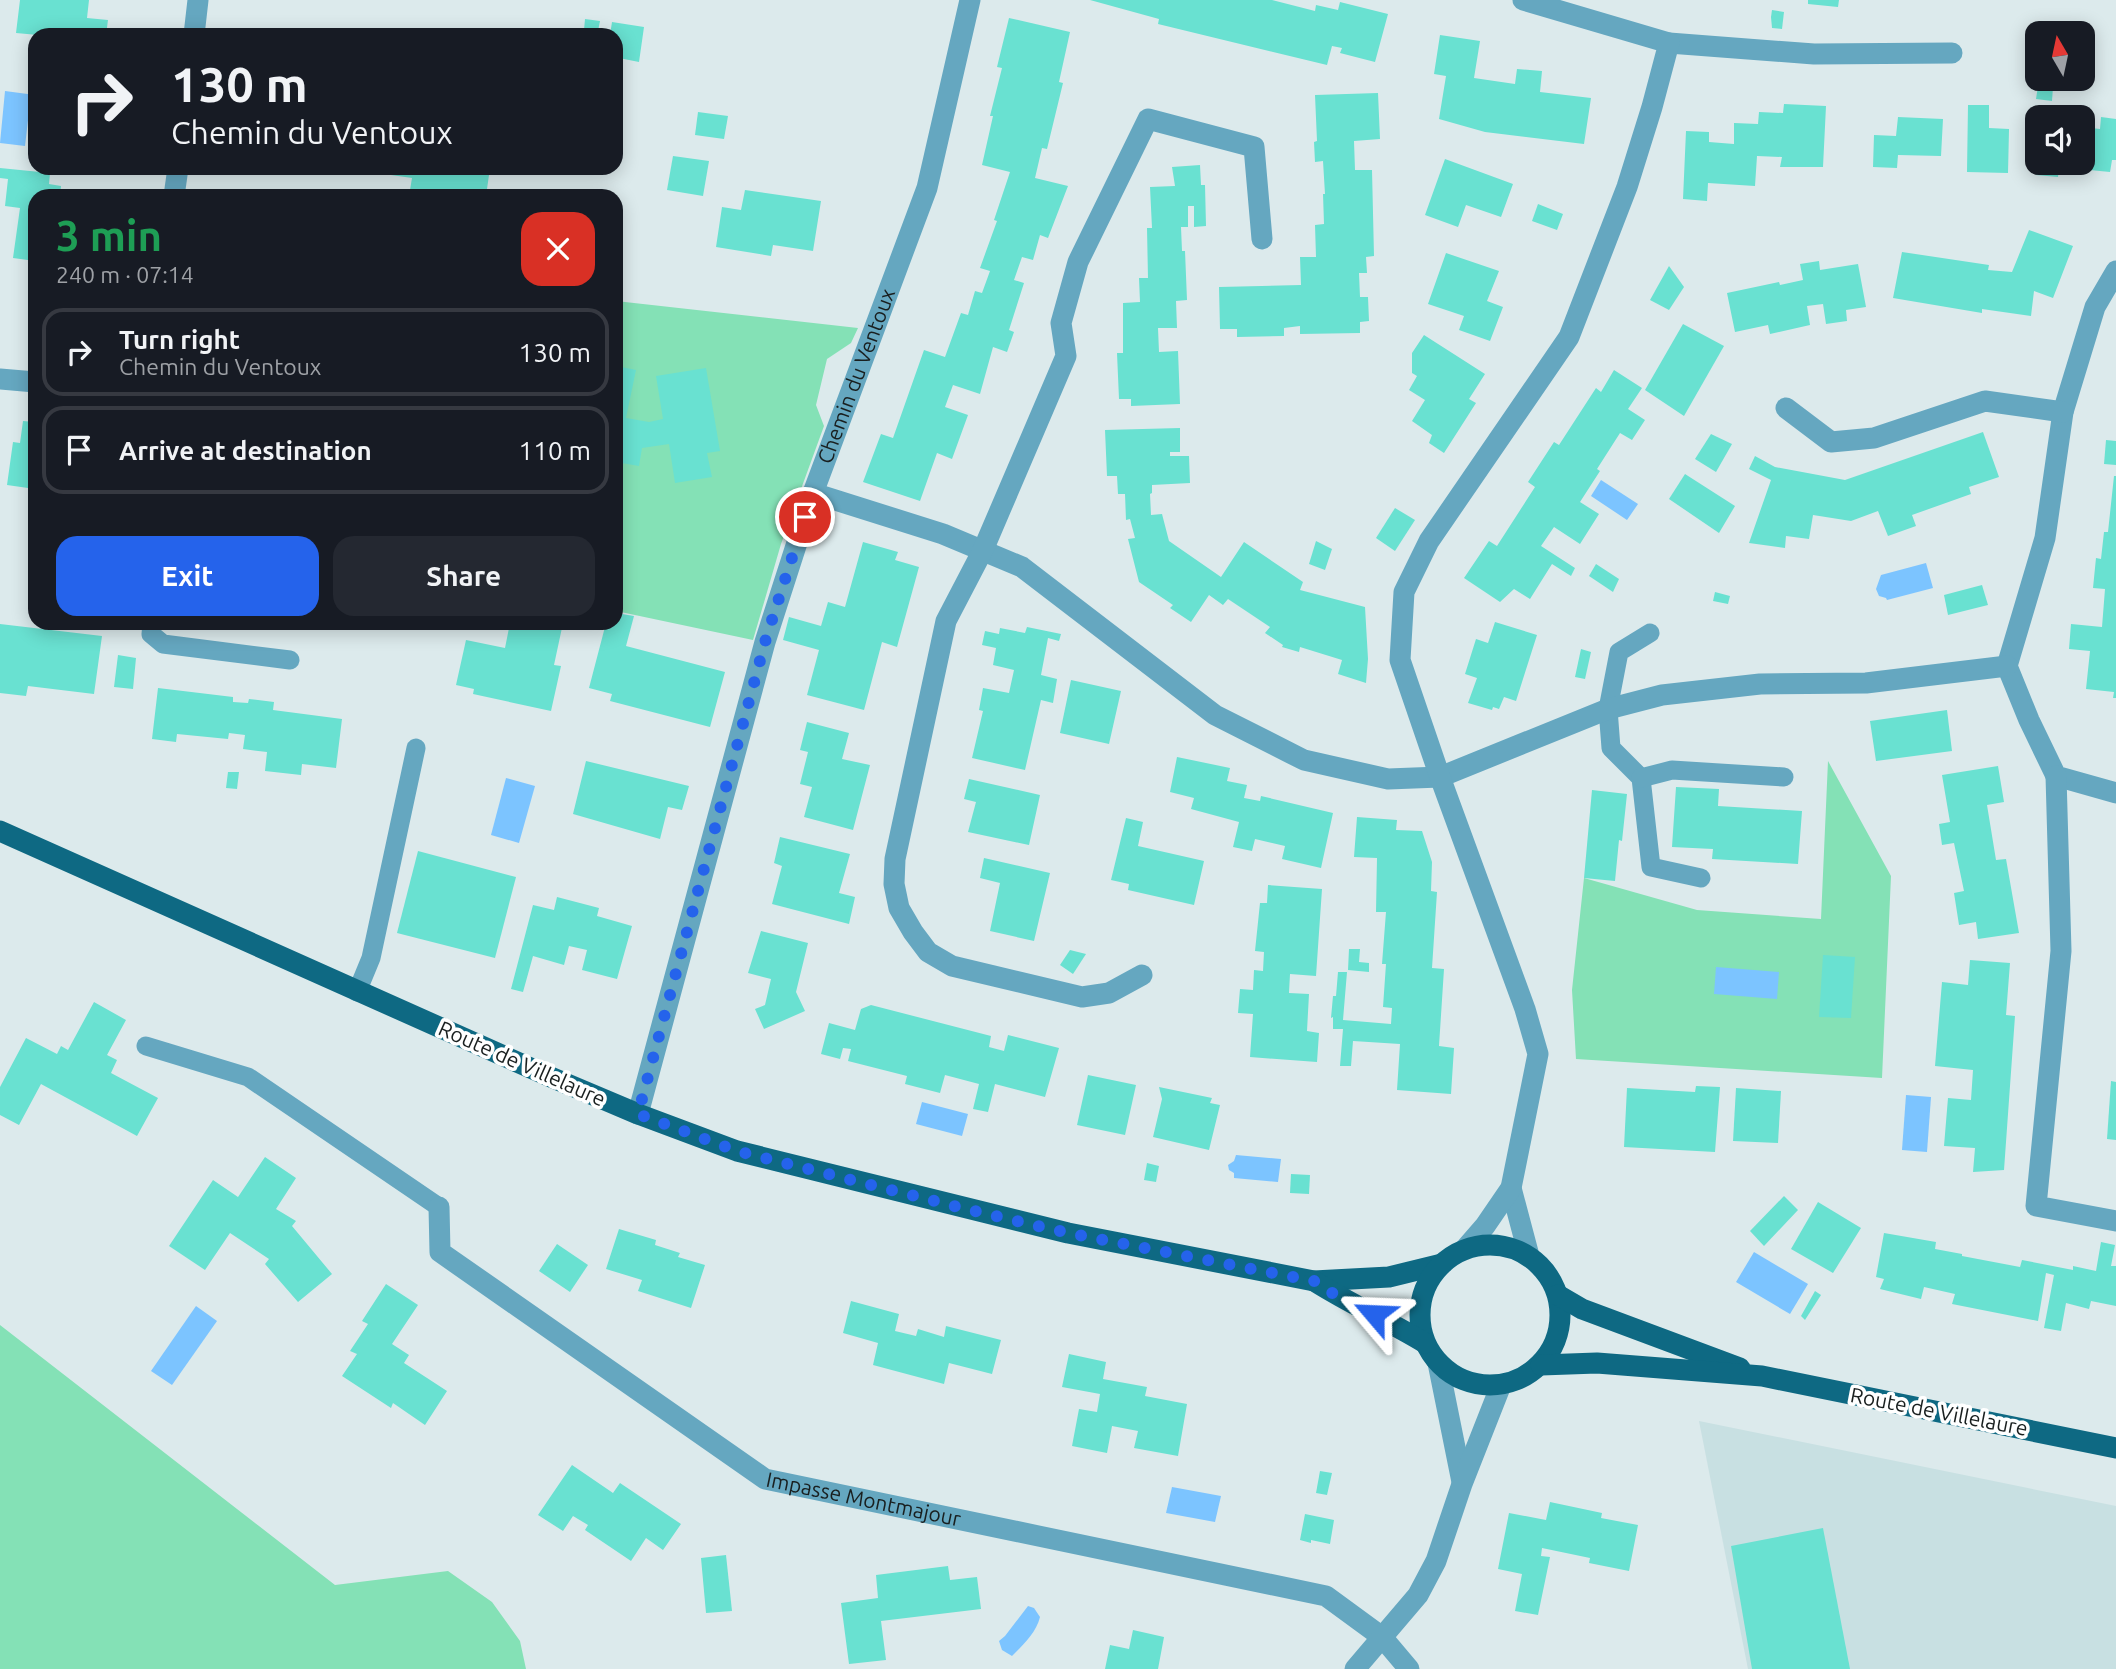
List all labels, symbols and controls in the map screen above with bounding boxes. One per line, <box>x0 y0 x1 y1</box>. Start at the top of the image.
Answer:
north arrow <box>2025 21 2095 91</box>
map controls <box>2025 21 2095 175</box>
icon: right <box>56 56 147 147</box>
text: 130 m <box>171 56 308 111</box>
button: sound <box>2025 105 2095 175</box>
text: Chemin du Ventoux <box>171 114 453 150</box>
text: 3 min <box>56 212 162 259</box>
button: close <box>521 212 595 286</box>
text: 240 m · 07:14 <box>56 262 194 287</box>
street label: Chemin du Ventoux <box>812 285 899 467</box>
text: Turn right <box>119 325 240 354</box>
icon: right <box>60 333 98 371</box>
text: 130 m <box>519 338 591 367</box>
text: Chemin du Ventoux <box>119 354 321 379</box>
icon: arrive <box>60 431 98 469</box>
text: Arrive at destination <box>119 436 372 465</box>
text: 110 m <box>519 436 591 465</box>
pin <box>775 487 835 547</box>
icon: arrive <box>786 498 824 536</box>
button: Exit <box>56 536 319 616</box>
button: Share <box>333 536 595 616</box>
street label: Route de Villelaure <box>435 1015 610 1111</box>
position arrow <box>1337 1277 1411 1351</box>
street label: Route de Villelaure <box>1848 1382 2030 1440</box>
street label: Impasse Montmajour <box>764 1467 963 1531</box>

